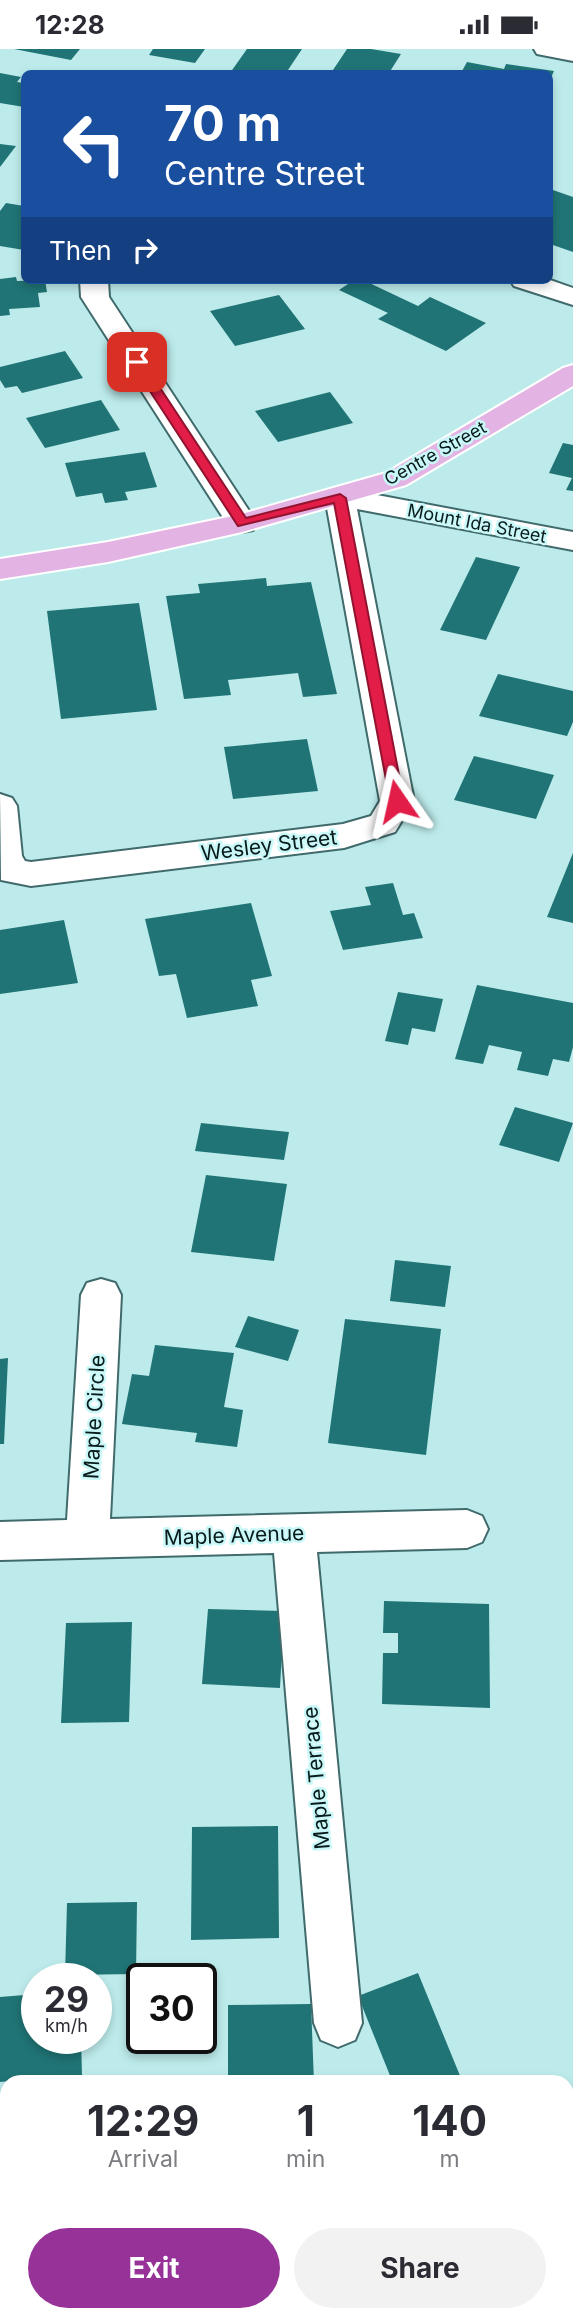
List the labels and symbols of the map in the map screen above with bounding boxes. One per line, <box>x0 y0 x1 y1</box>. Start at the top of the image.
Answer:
pin <box>107 332 167 392</box>
street label: Centre Street <box>380 416 490 490</box>
street label: Mount Ida Street <box>406 499 548 547</box>
position arrow <box>360 764 434 838</box>
street label: Wesley Street <box>200 824 339 866</box>
street label: Maple Circle <box>78 1354 110 1480</box>
street label: Maple Avenue <box>163 1520 305 1550</box>
street label: Maple Terrace <box>297 1706 335 1850</box>
speed limit sign: 30 <box>126 1963 217 2054</box>

